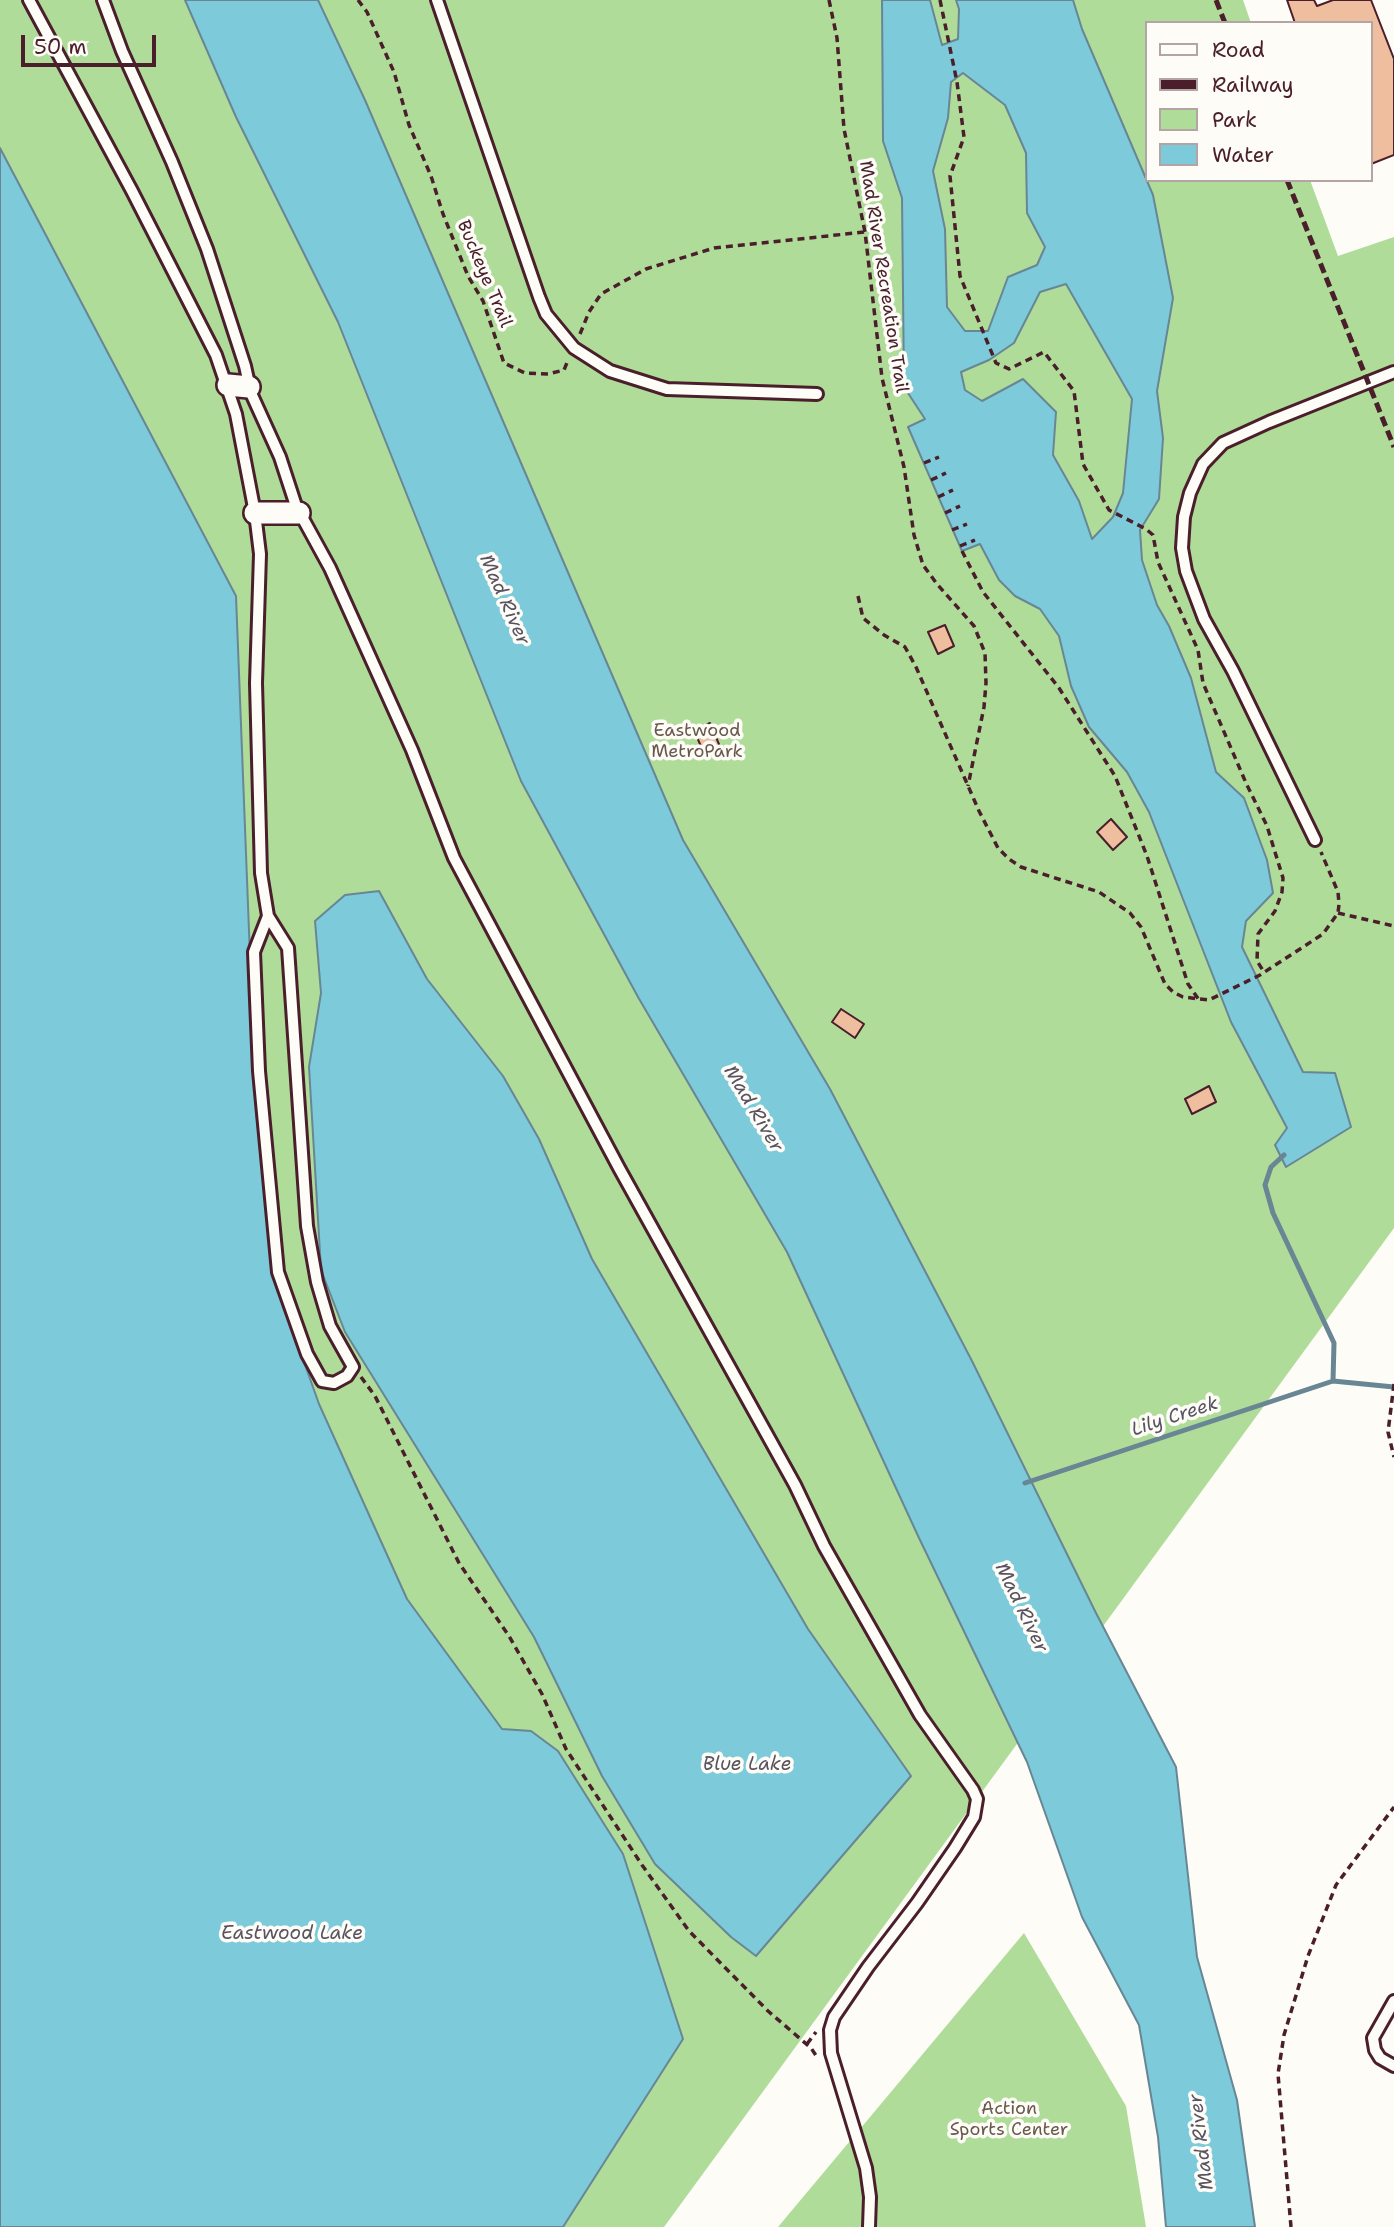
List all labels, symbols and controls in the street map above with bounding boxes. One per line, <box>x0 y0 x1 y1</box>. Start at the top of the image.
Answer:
scale bar <box>24 21 159 65</box>
legend <box>1146 21 1373 182</box>
text: 50 m <box>34 33 87 61</box>
text: Road <box>1212 36 1265 64</box>
text: Railway <box>1212 71 1294 99</box>
text: Park <box>1212 106 1257 134</box>
text: Water <box>1212 141 1274 169</box>
street label: Mad River Recreation Trail <box>854 159 912 395</box>
street label: Buckeye Trail <box>452 217 516 331</box>
water label: Mad River <box>474 551 534 649</box>
park label: Eastwood MetroPark <box>651 720 743 762</box>
water label: Mad River <box>718 1062 788 1156</box>
water label: Lily Creek <box>1129 1392 1221 1442</box>
water label: Mad River <box>990 1559 1052 1657</box>
water label: Blue Lake <box>703 1754 791 1776</box>
water label: Eastwood Lake <box>221 1923 363 1945</box>
water label: Mad River <box>1185 2092 1219 2192</box>
park label: Action Sports Center <box>950 2098 1068 2140</box>

